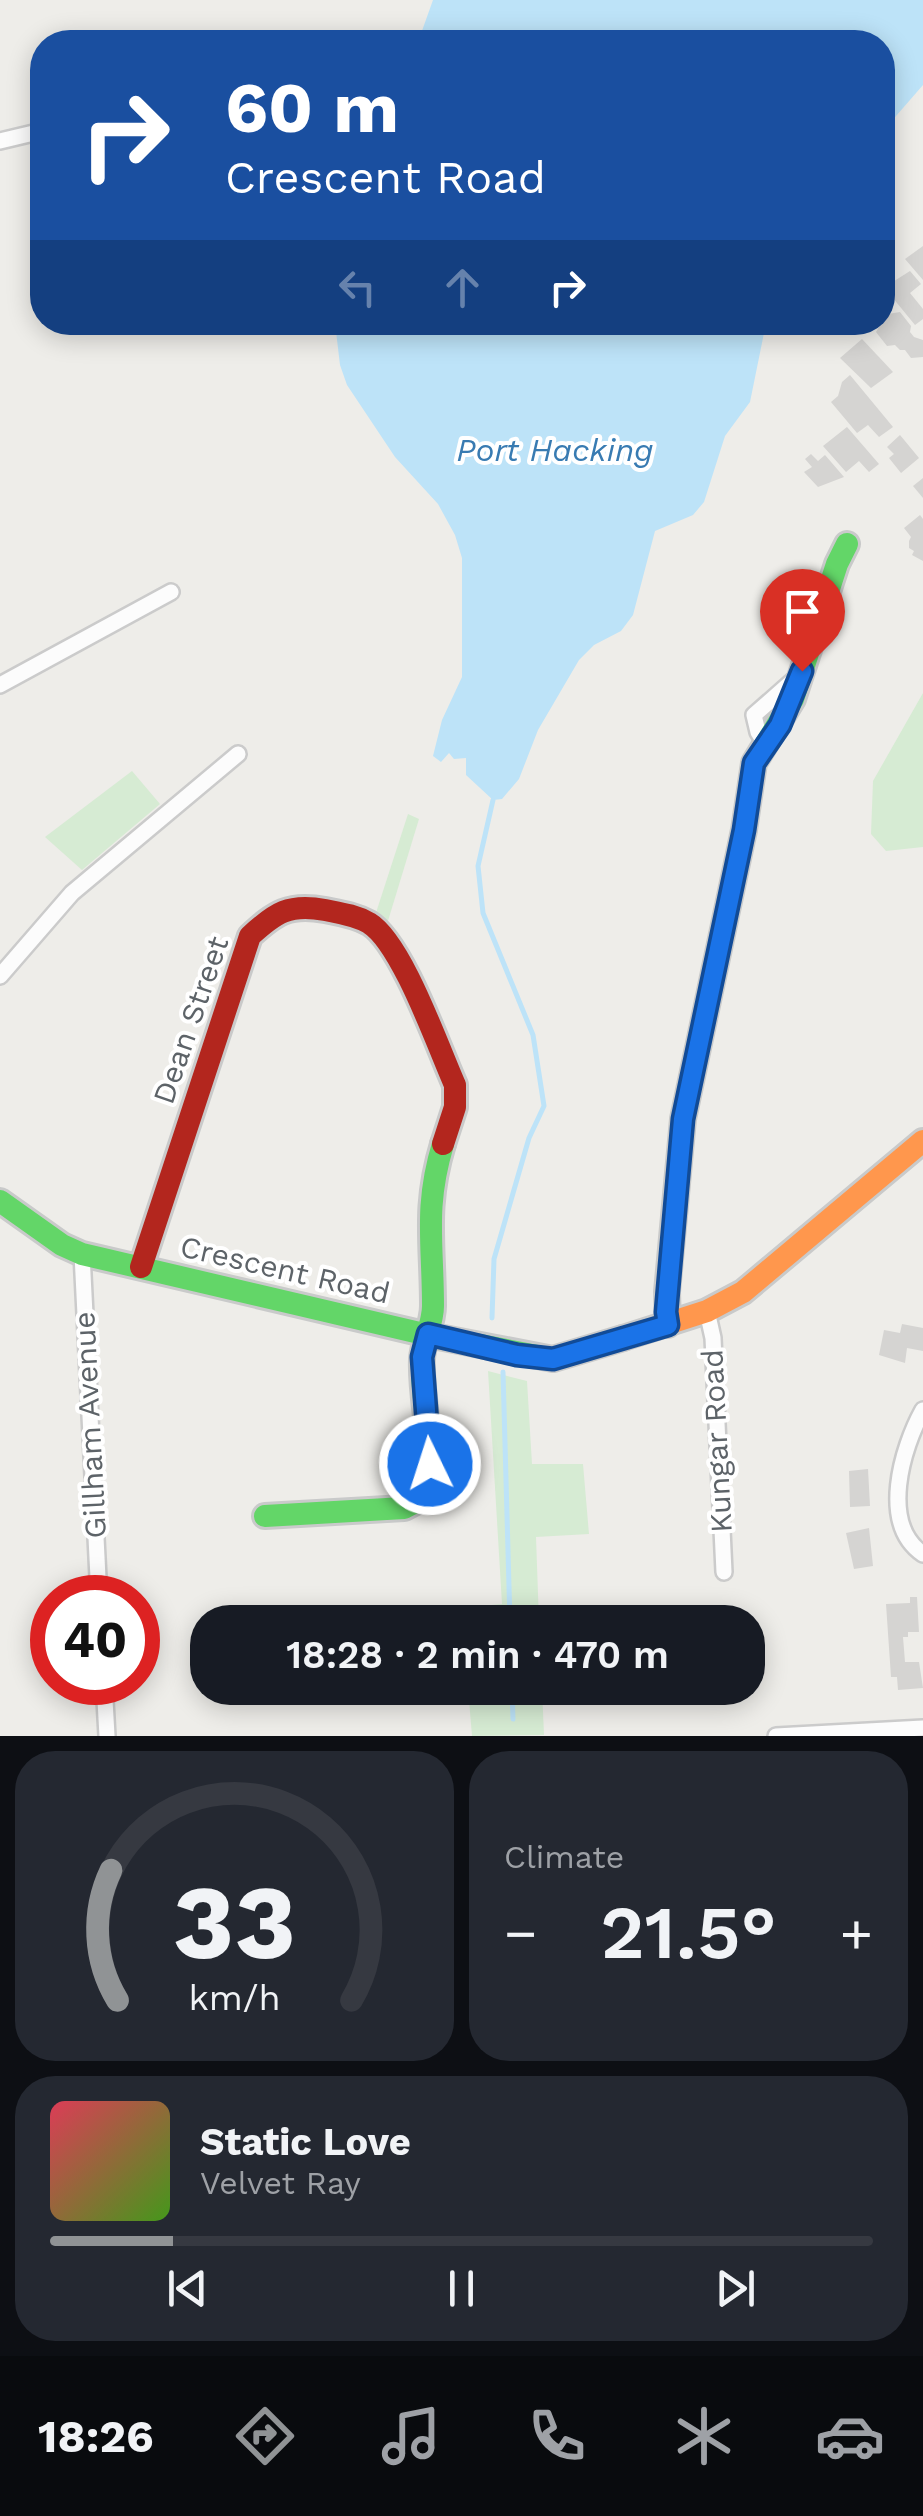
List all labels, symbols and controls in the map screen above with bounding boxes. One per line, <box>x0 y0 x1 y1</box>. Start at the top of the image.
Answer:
text: 60 m <box>225 67 399 149</box>
icon: right <box>60 70 190 200</box>
text: Crescent Road <box>225 151 546 204</box>
icon: left <box>330 260 385 315</box>
icon: ahead <box>435 260 490 315</box>
icon: right <box>540 260 595 315</box>
water label: Port Hacking <box>456 431 654 469</box>
pin <box>760 569 845 672</box>
icon: arrive <box>775 584 830 639</box>
street label: Dean Street <box>145 931 236 1108</box>
street label: Crescent Road <box>177 1228 393 1311</box>
street label: Gillham Avenue <box>66 1311 113 1539</box>
street label: Kungar Road <box>694 1348 739 1534</box>
position arrow <box>378 1412 482 1516</box>
speed limit sign: 40 <box>30 1575 160 1705</box>
text: 18:28 · 2 min · 470 m <box>286 1633 669 1677</box>
text: Climate <box>504 1838 624 1876</box>
text: 33 <box>173 1861 296 1983</box>
text: 21.5° <box>600 1888 777 1976</box>
text: − <box>504 1901 537 1965</box>
text: + <box>840 1901 873 1965</box>
text: km/h <box>188 1977 281 2019</box>
text: Static Love <box>200 2120 411 2164</box>
text: Velvet Ray <box>200 2164 361 2202</box>
icon: previous <box>160 2261 215 2316</box>
icon: pause <box>434 2261 489 2316</box>
icon: next <box>708 2261 763 2316</box>
icon: directions <box>230 2401 300 2471</box>
icon: music <box>376 2401 446 2471</box>
icon: phone <box>522 2401 592 2471</box>
icon: climate <box>669 2401 739 2471</box>
icon: car <box>815 2401 885 2471</box>
text: 18:26 <box>38 2410 154 2463</box>

